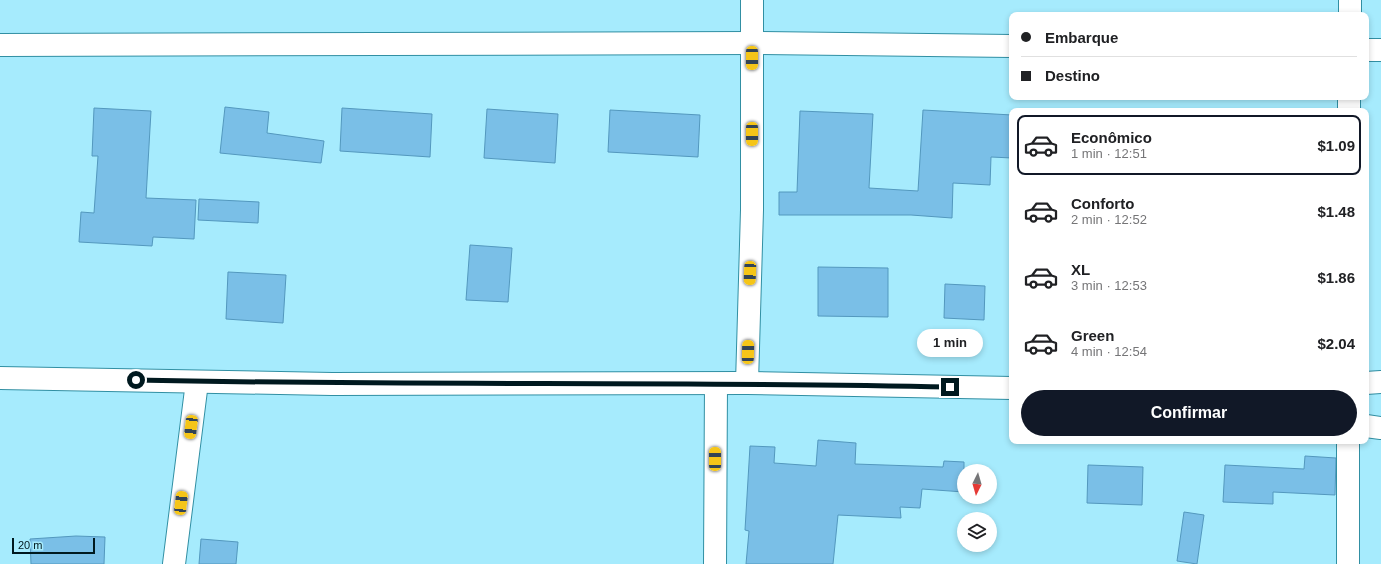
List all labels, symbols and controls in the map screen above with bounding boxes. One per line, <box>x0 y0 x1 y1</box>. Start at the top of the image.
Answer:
text: Embarque <box>1045 29 1118 46</box>
car <box>746 46 758 70</box>
text: Destino <box>1045 67 1100 84</box>
car <box>746 122 758 146</box>
icon: car <box>1023 127 1059 163</box>
text: Econômico <box>1071 129 1152 146</box>
text: $1.09 <box>1317 137 1355 154</box>
text: 1 min · 12:51 <box>1071 146 1147 161</box>
icon: car <box>1023 193 1059 229</box>
text: Conforto <box>1071 195 1134 212</box>
text: $1.48 <box>1317 203 1355 220</box>
text: 2 min · 12:52 <box>1071 212 1147 227</box>
icon: car <box>1023 259 1059 295</box>
car <box>744 261 756 285</box>
text: XL <box>1071 261 1090 278</box>
text: $1.86 <box>1317 269 1355 286</box>
text: 3 min · 12:53 <box>1071 278 1147 293</box>
icon: car <box>1023 325 1059 361</box>
text: Green <box>1071 327 1114 344</box>
callout: 1 min <box>917 329 983 357</box>
text: 1 min <box>933 335 967 350</box>
text: $2.04 <box>1317 335 1355 352</box>
car <box>742 340 754 364</box>
text: 4 min · 12:54 <box>1071 344 1147 359</box>
route start <box>127 371 145 389</box>
route end <box>941 378 959 396</box>
button: Confirmar <box>1021 390 1357 436</box>
car <box>184 414 198 440</box>
car <box>709 447 721 471</box>
north arrow <box>957 464 997 504</box>
map controls <box>957 464 997 552</box>
car <box>174 490 188 516</box>
button: layers <box>957 512 997 552</box>
scale bar <box>12 536 95 555</box>
text: 20 m <box>18 539 42 551</box>

